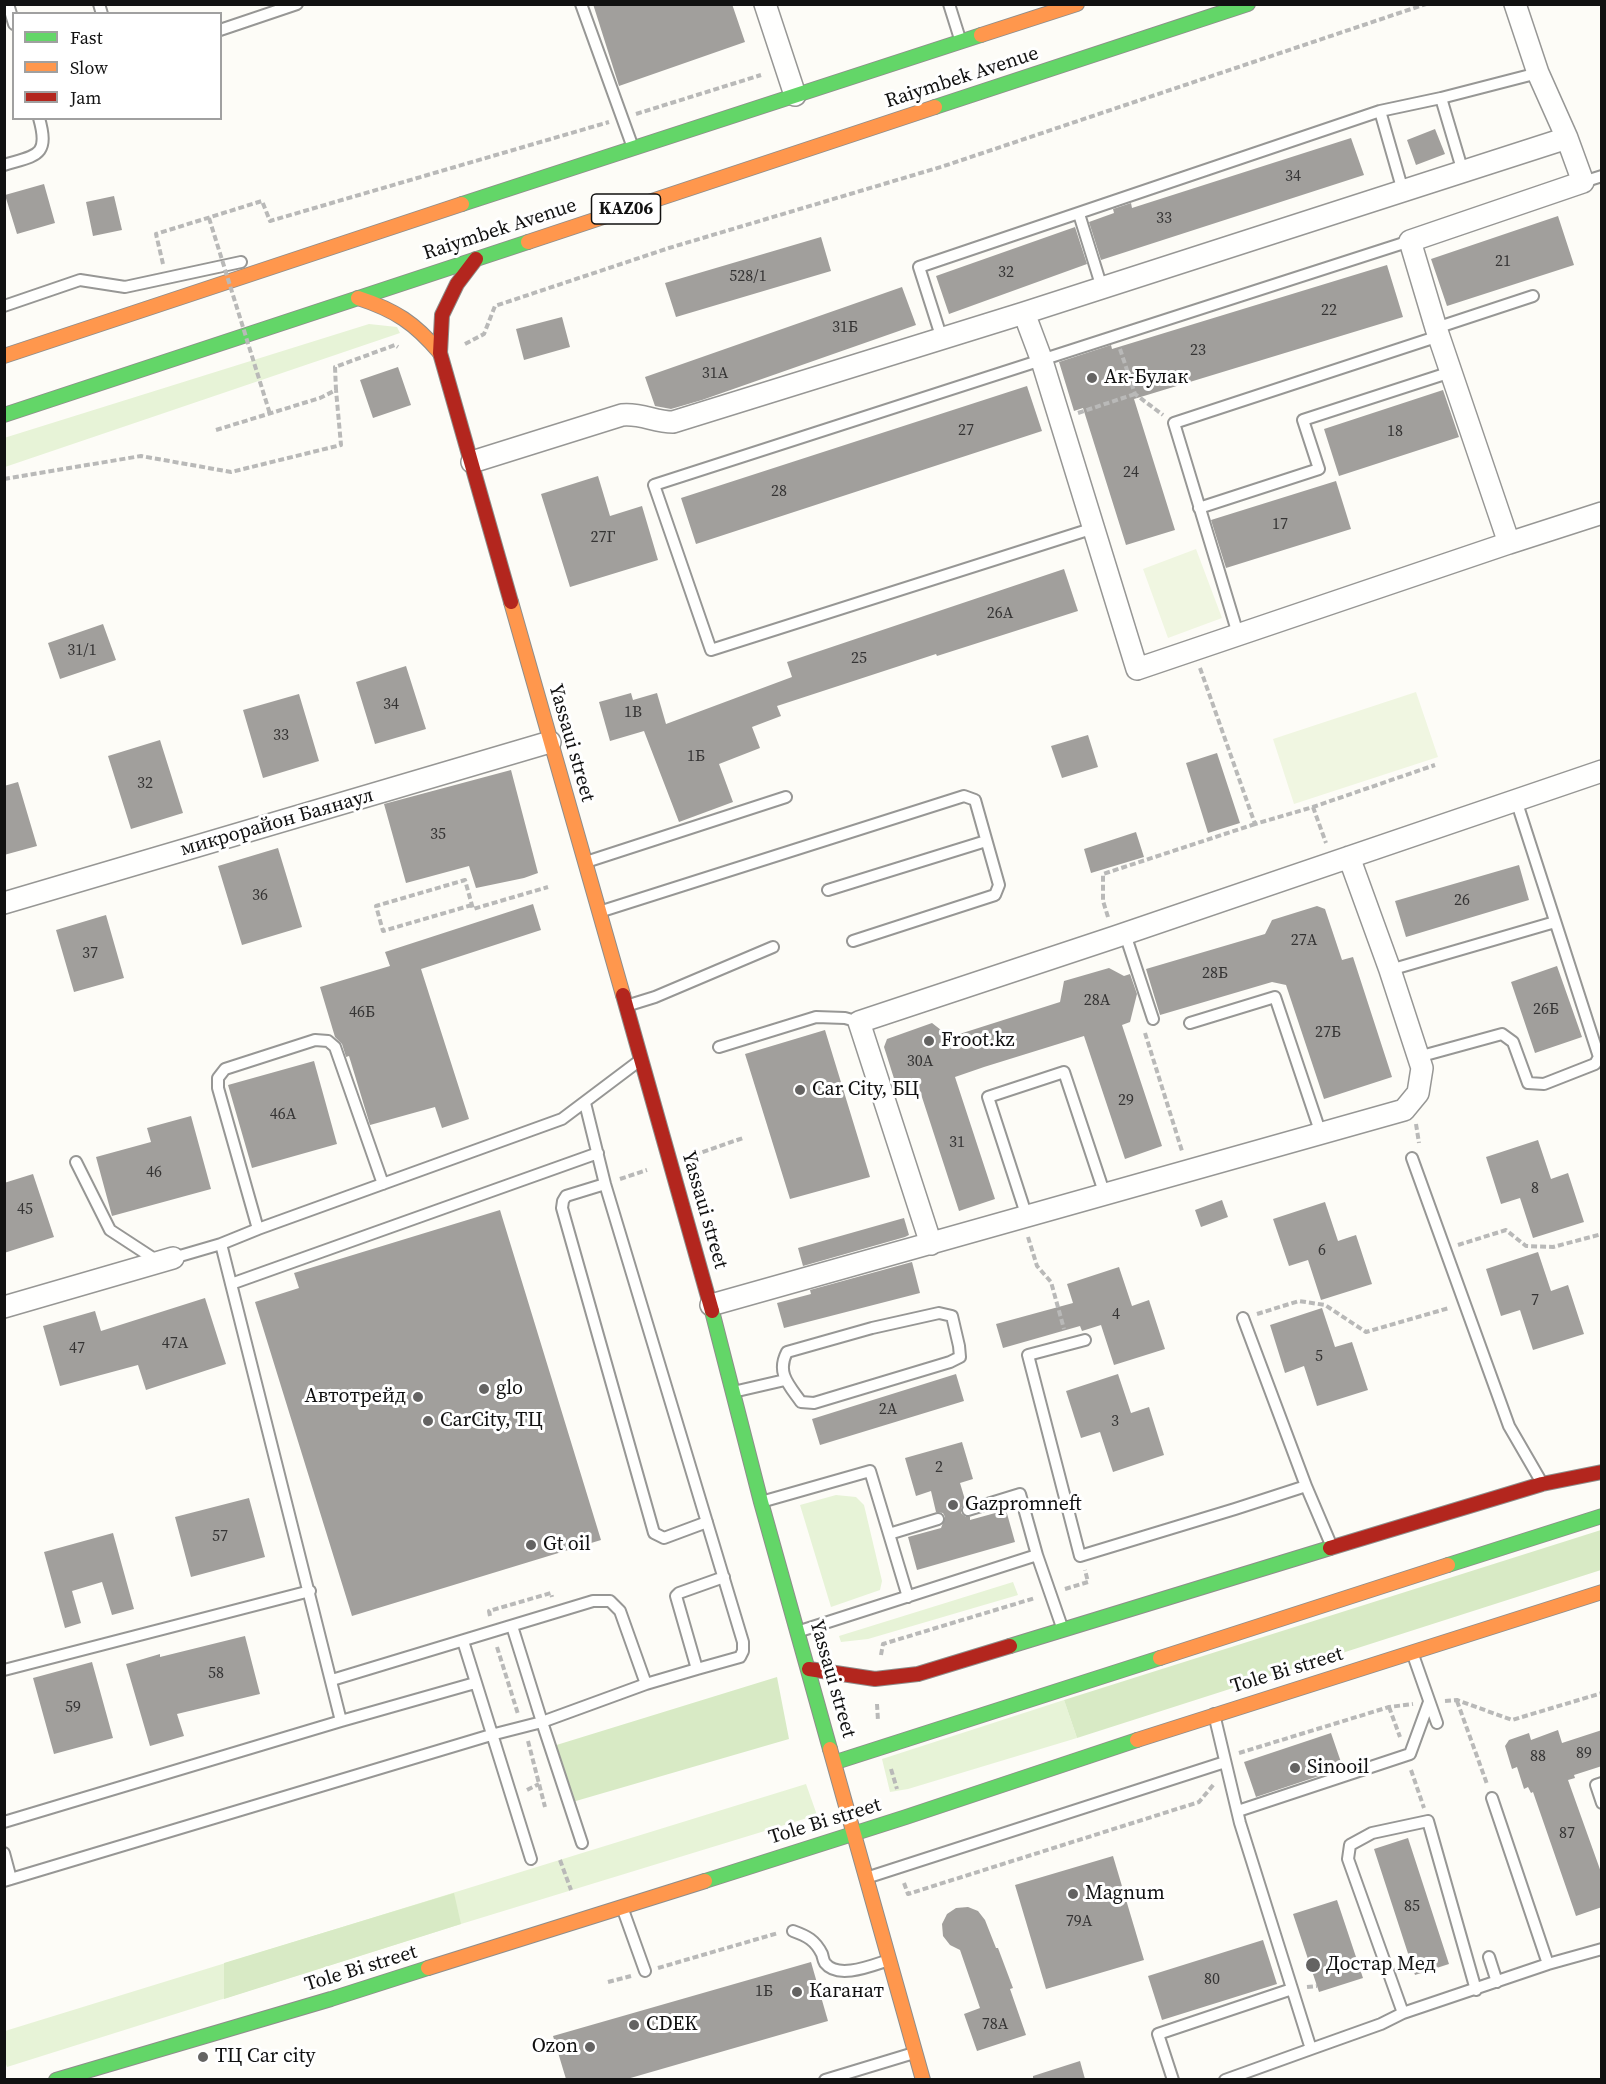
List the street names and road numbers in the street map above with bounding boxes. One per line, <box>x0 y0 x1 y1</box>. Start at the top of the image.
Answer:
street label: Raiymbek Avenue <box>882 42 1042 114</box>
street label: Raiymbek Avenue <box>420 194 580 266</box>
road number: KАZ06 <box>592 194 660 224</box>
street label: Yassaui street <box>543 681 599 805</box>
street label: микрорайон Баянаул <box>177 784 377 862</box>
street label: Yassaui street <box>676 1148 732 1272</box>
street label: Yassaui street <box>804 1617 860 1741</box>
street label: Tole Bi street <box>1228 1643 1346 1699</box>
street label: Tole Bi street <box>766 1794 884 1850</box>
street label: Tole Bi street <box>302 1941 420 1997</box>

